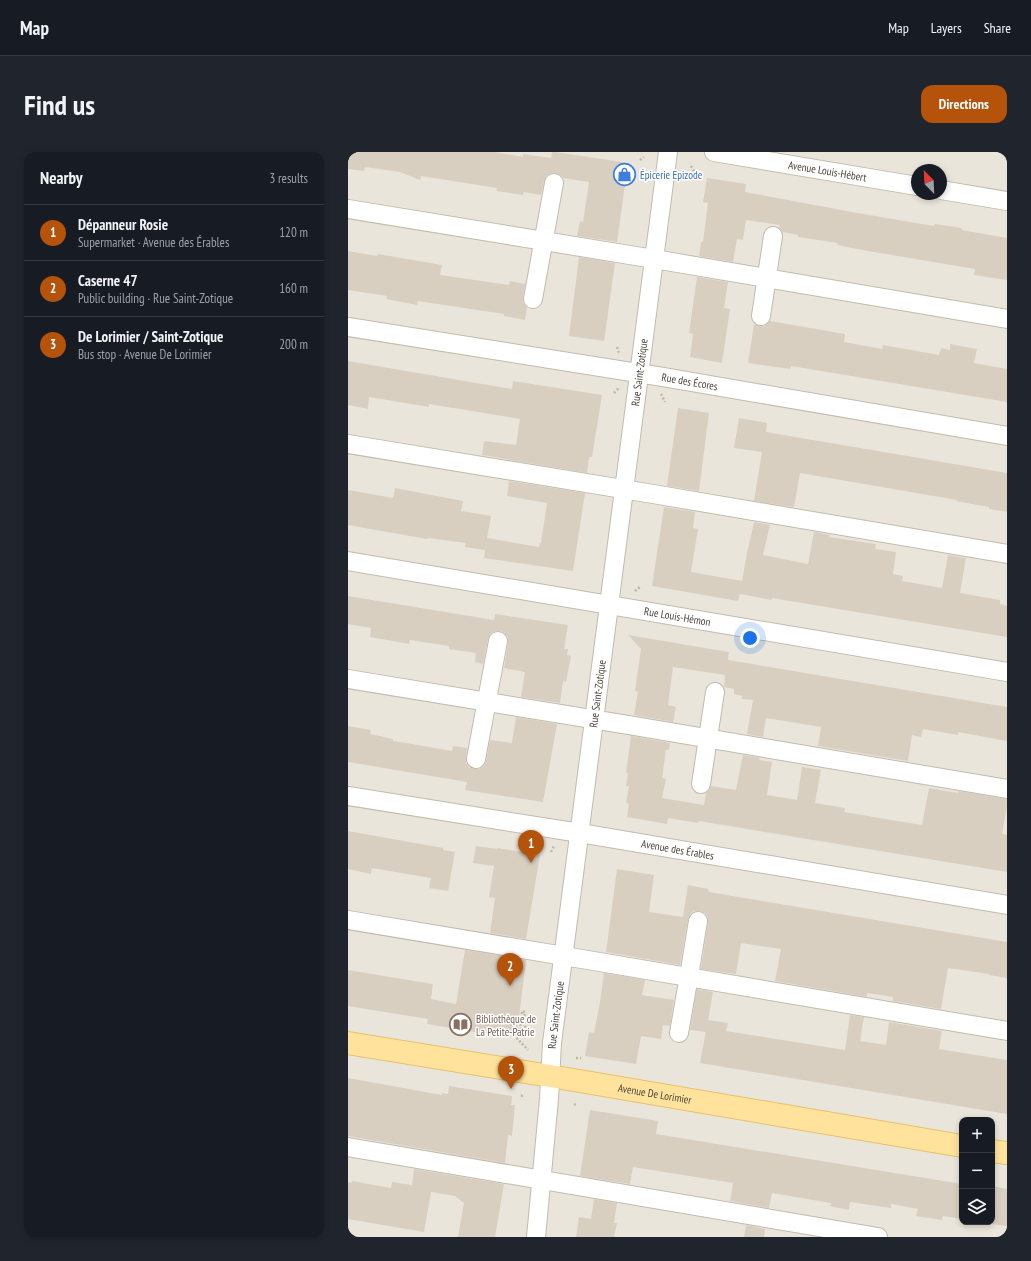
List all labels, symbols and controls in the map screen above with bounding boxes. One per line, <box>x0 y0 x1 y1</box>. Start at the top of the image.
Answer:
text: Map <box>20 16 49 40</box>
text: Map <box>888 19 909 37</box>
text: Layers <box>931 19 962 37</box>
text: Share <box>984 19 1011 37</box>
button: Directions <box>921 85 1007 123</box>
text: Find us <box>24 86 95 123</box>
street label: Avenue Louis-Hébert <box>787 158 868 184</box>
shop icon: Épicerie Epizode <box>612 162 638 188</box>
north arrow <box>911 164 947 200</box>
text: Nearby <box>40 167 83 189</box>
place label: Épicerie Epizode <box>640 168 703 182</box>
text: 3 results <box>269 170 308 187</box>
text: Dépanneur Rosie <box>78 215 168 234</box>
text: 1 <box>50 224 56 241</box>
text: 120 m <box>279 224 308 241</box>
text: Supermarket · Avenue des Érables <box>78 234 229 251</box>
text: Caserne 47 <box>78 271 138 290</box>
text: 2 <box>50 280 56 297</box>
text: 160 m <box>279 280 308 297</box>
text: Public building · Rue Saint-Zotique <box>78 290 233 307</box>
text: De Lorimier / Saint-Zotique <box>78 327 223 346</box>
text: 3 <box>50 336 56 353</box>
text: 200 m <box>279 336 308 353</box>
street label: Rue Saint-Zotique <box>628 337 651 407</box>
text: Bus stop · Avenue De Lorimier <box>78 346 212 363</box>
street label: Rue des Écores <box>660 370 719 393</box>
street label: Rue Louis-Hémon <box>643 604 712 629</box>
your location <box>740 628 760 648</box>
street label: Rue Saint-Zotique <box>586 659 609 728</box>
pin: 1 <box>518 830 544 863</box>
street label: Avenue des Érables <box>640 836 715 863</box>
pin: 2 <box>497 953 523 986</box>
street label: Rue Saint-Zotique <box>545 980 567 1049</box>
library icon: Bibliothèque de La Petite-Patrie <box>447 1012 473 1038</box>
place label: Bibliothèque de La Petite-Patrie <box>476 1012 537 1039</box>
pin: 3 <box>498 1056 524 1089</box>
street label: Avenue De Lorimier <box>617 1081 693 1107</box>
map controls <box>959 1117 995 1225</box>
button: + <box>959 1117 995 1153</box>
button: − <box>959 1153 995 1189</box>
button: layers <box>959 1189 995 1225</box>

